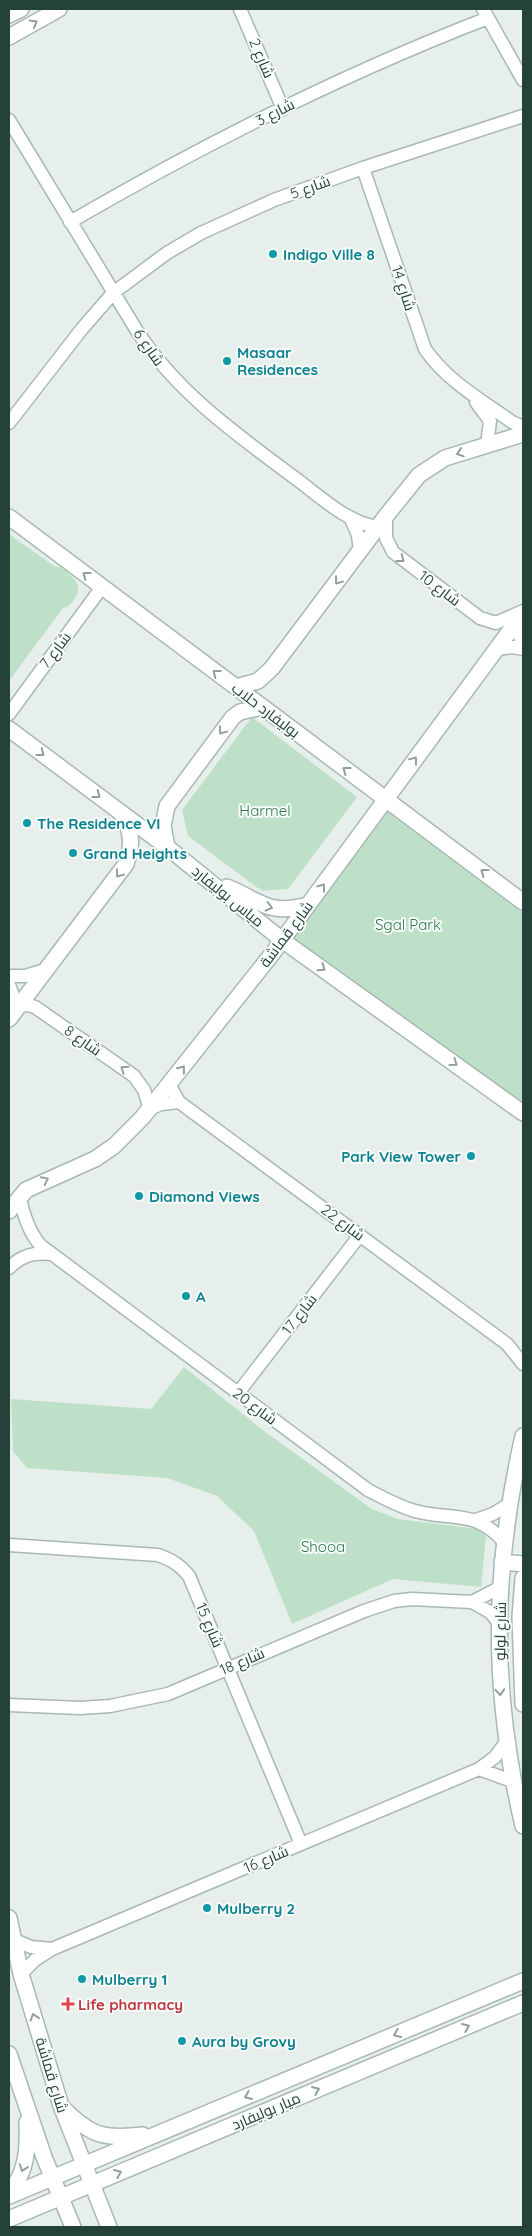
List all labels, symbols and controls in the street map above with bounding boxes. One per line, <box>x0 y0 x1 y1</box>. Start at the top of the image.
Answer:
one-way arrow <box>28 19 37 29</box>
street label: شارع 2 <box>243 35 279 82</box>
street label: شارع 3 <box>252 94 299 132</box>
street label: شارع 5 <box>287 171 333 205</box>
place label: Indigo Ville 8 <box>283 245 375 264</box>
marker: Indigo Ville 8 <box>267 248 279 260</box>
street label: شارع 14 <box>386 263 420 314</box>
street label: شارع 6 <box>128 325 169 370</box>
place label: Masaar Residences <box>237 343 318 379</box>
marker: Masaar Residences <box>221 355 233 367</box>
one-way arrow <box>456 447 465 457</box>
one-way arrow <box>395 553 404 561</box>
street label: شارع 10 <box>414 566 465 612</box>
one-way arrow <box>83 573 92 581</box>
one-way arrow <box>335 575 343 584</box>
street label: شارع 7 <box>35 628 76 673</box>
one-way arrow <box>213 670 222 678</box>
street label: بوليفارد حلاب <box>228 678 304 742</box>
one-way arrow <box>220 725 228 734</box>
one-way arrow <box>35 747 45 756</box>
one-way arrow <box>409 757 417 766</box>
one-way arrow <box>342 767 352 776</box>
one-way arrow <box>91 790 100 798</box>
park label: Harmel <box>239 801 291 820</box>
place label: The Residence VI <box>37 814 160 833</box>
marker: The Residence VI <box>21 817 33 829</box>
place label: Grand Heights <box>83 844 187 863</box>
marker: Grand Heights <box>67 847 79 859</box>
street label: مياس بوليفارد <box>188 861 268 932</box>
one-way arrow <box>116 868 124 877</box>
one-way arrow <box>481 870 490 878</box>
one-way arrow <box>316 884 324 893</box>
street label: شارع قماشة <box>255 897 319 972</box>
one-way arrow <box>265 901 274 912</box>
park label: Sgal Park <box>375 915 441 934</box>
one-way arrow <box>317 962 326 971</box>
street label: شارع 8 <box>60 1020 105 1061</box>
one-way arrow <box>449 1057 458 1066</box>
one-way arrow <box>120 1066 130 1075</box>
one-way arrow <box>177 1066 185 1075</box>
place label: Park View Tower <box>341 1147 461 1166</box>
marker: Park View Tower <box>465 1150 477 1162</box>
one-way arrow <box>40 1176 49 1186</box>
place label: Diamond Views <box>149 1187 260 1206</box>
marker: Diamond Views <box>133 1190 145 1202</box>
street label: شارع 22 <box>316 1199 369 1246</box>
place label: A <box>196 1287 206 1306</box>
marker: A <box>180 1290 192 1302</box>
street label: شارع 17 <box>277 1290 322 1339</box>
street label: شارع 20 <box>228 1383 281 1430</box>
park label: Shooa <box>301 1537 345 1556</box>
street label: شارع 15 <box>190 1600 228 1651</box>
street label: شارع لولو <box>490 1601 512 1661</box>
street label: شارع 18 <box>217 1643 268 1681</box>
one-way arrow <box>495 1689 506 1697</box>
street label: شارع 16 <box>241 1841 292 1879</box>
place label: Mulberry 2 <box>217 1899 295 1918</box>
marker: Mulberry 2 <box>201 1902 213 1914</box>
place label: Mulberry 1 <box>92 1970 167 1989</box>
marker: Mulberry 1 <box>76 1973 88 1985</box>
place label: Life pharmacy <box>78 1995 183 2014</box>
marker: Life pharmacy <box>62 1998 74 2010</box>
one-way arrow <box>30 2013 40 2021</box>
one-way arrow <box>462 2023 470 2033</box>
one-way arrow <box>394 2028 402 2038</box>
place label: Aura by Grovy <box>192 2032 296 2051</box>
street label: شارع قماشة <box>30 2035 72 2116</box>
marker: Aura by Grovy <box>176 2035 188 2047</box>
one-way arrow <box>312 2085 320 2095</box>
street label: ميار بوليفارد <box>229 2088 303 2134</box>
one-way arrow <box>244 2091 252 2101</box>
one-way arrow <box>19 2164 29 2172</box>
one-way arrow <box>113 2168 122 2179</box>

